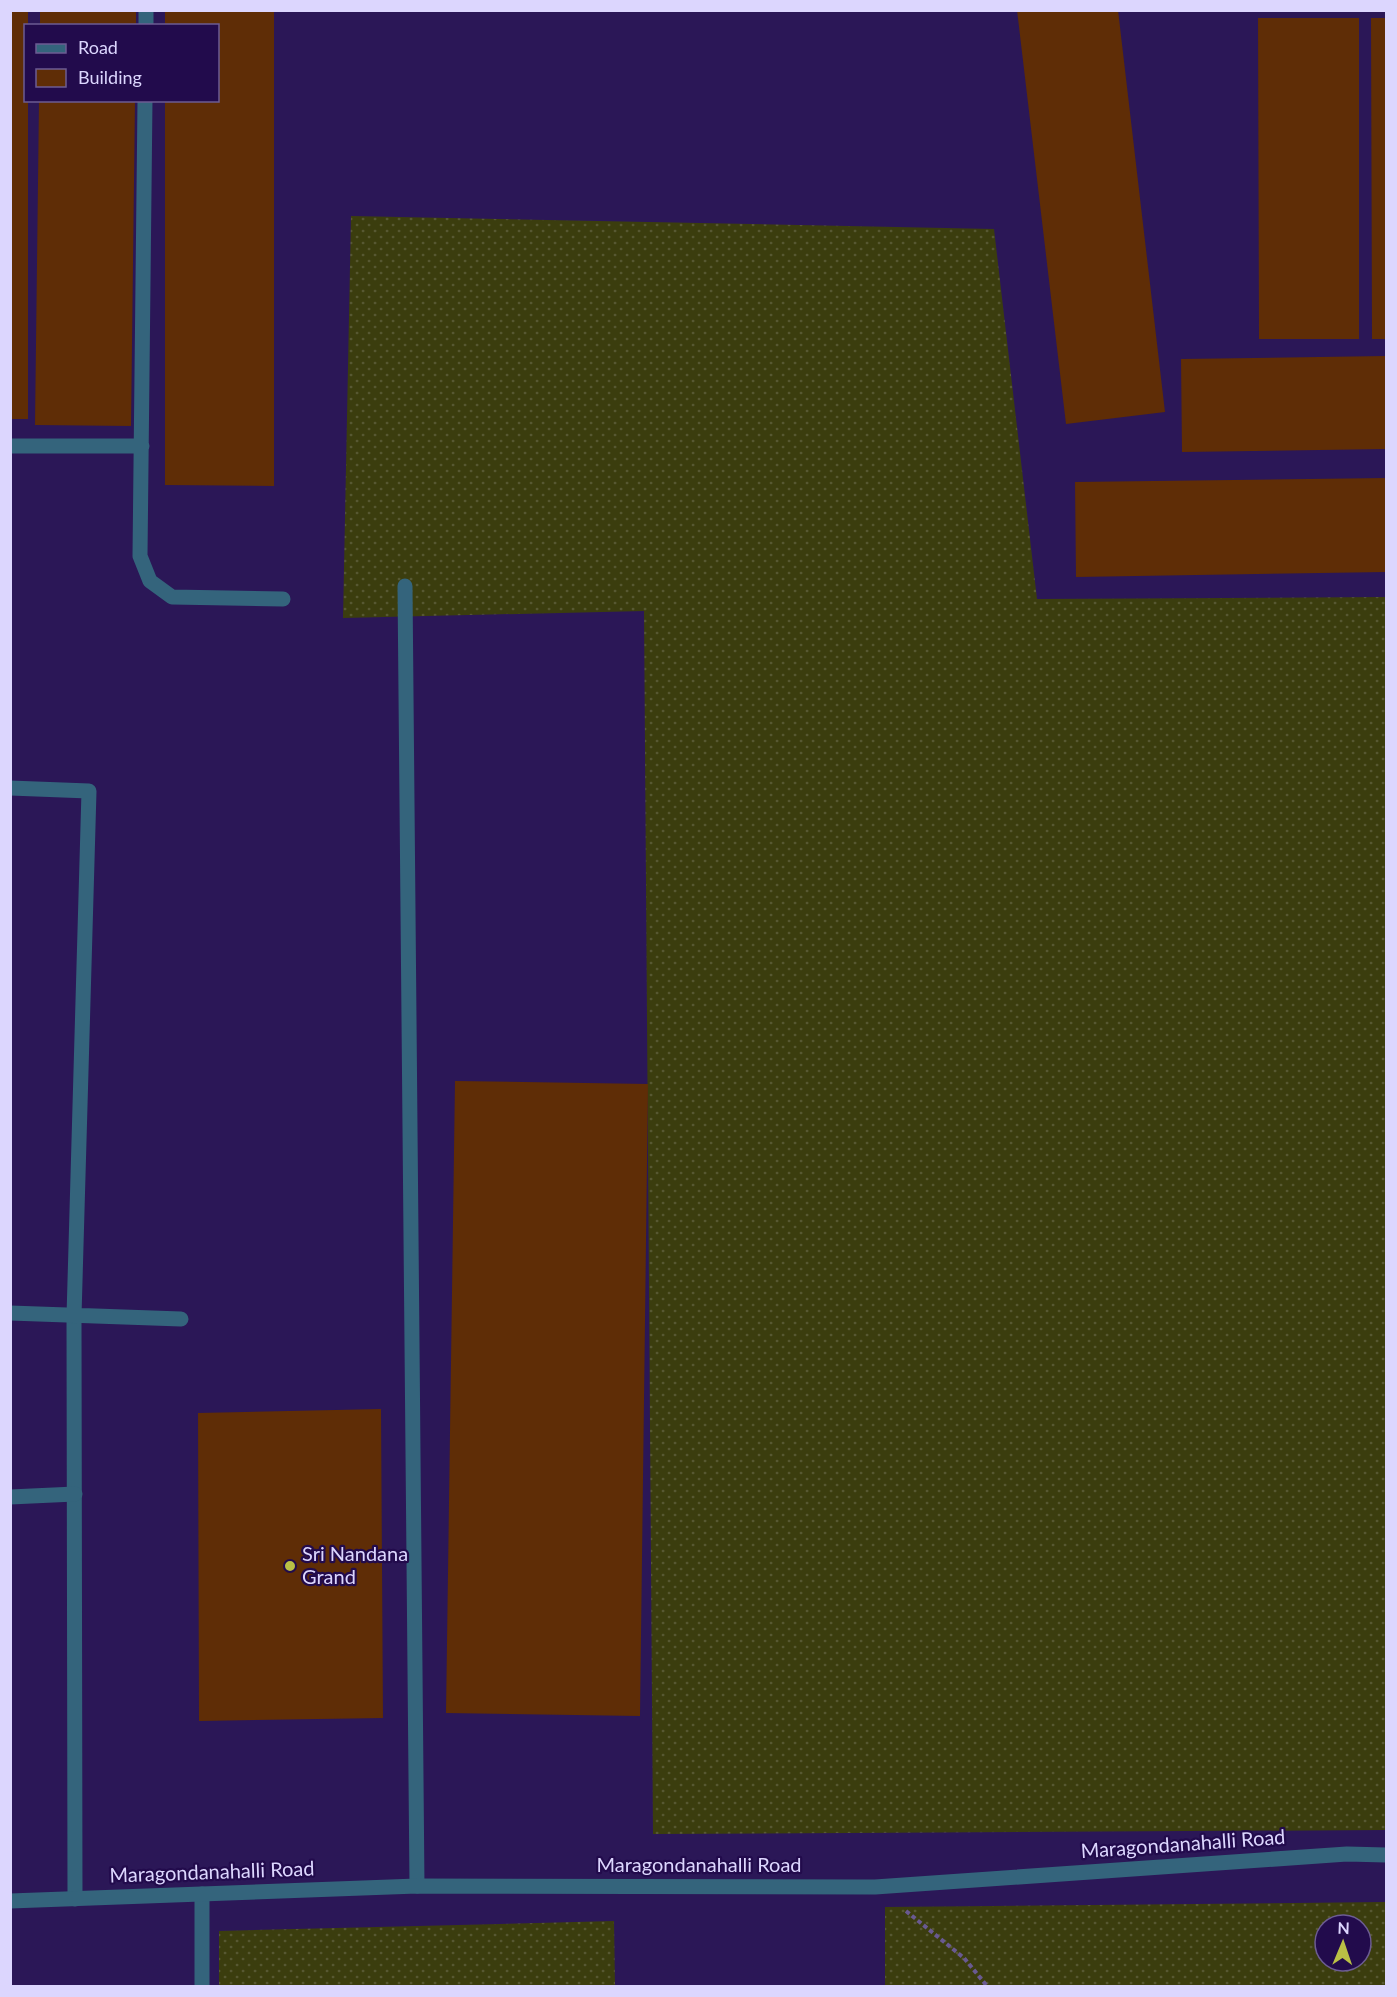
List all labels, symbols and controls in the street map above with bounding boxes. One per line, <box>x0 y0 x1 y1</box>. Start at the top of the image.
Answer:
legend <box>24 24 219 102</box>
text: Road <box>78 36 118 58</box>
text: Building <box>78 66 142 88</box>
place label: Sri Nandana Grand <box>302 1541 408 1588</box>
marker: Sri Nandana Grand <box>283 1559 297 1573</box>
street label: Maragondanahalli Road <box>1080 1824 1286 1862</box>
street label: Maragondanahalli Road <box>596 1852 802 1876</box>
street label: Maragondanahalli Road <box>109 1855 315 1887</box>
north arrow <box>1313 1913 1373 1973</box>
text: N <box>1337 1918 1350 1937</box>

